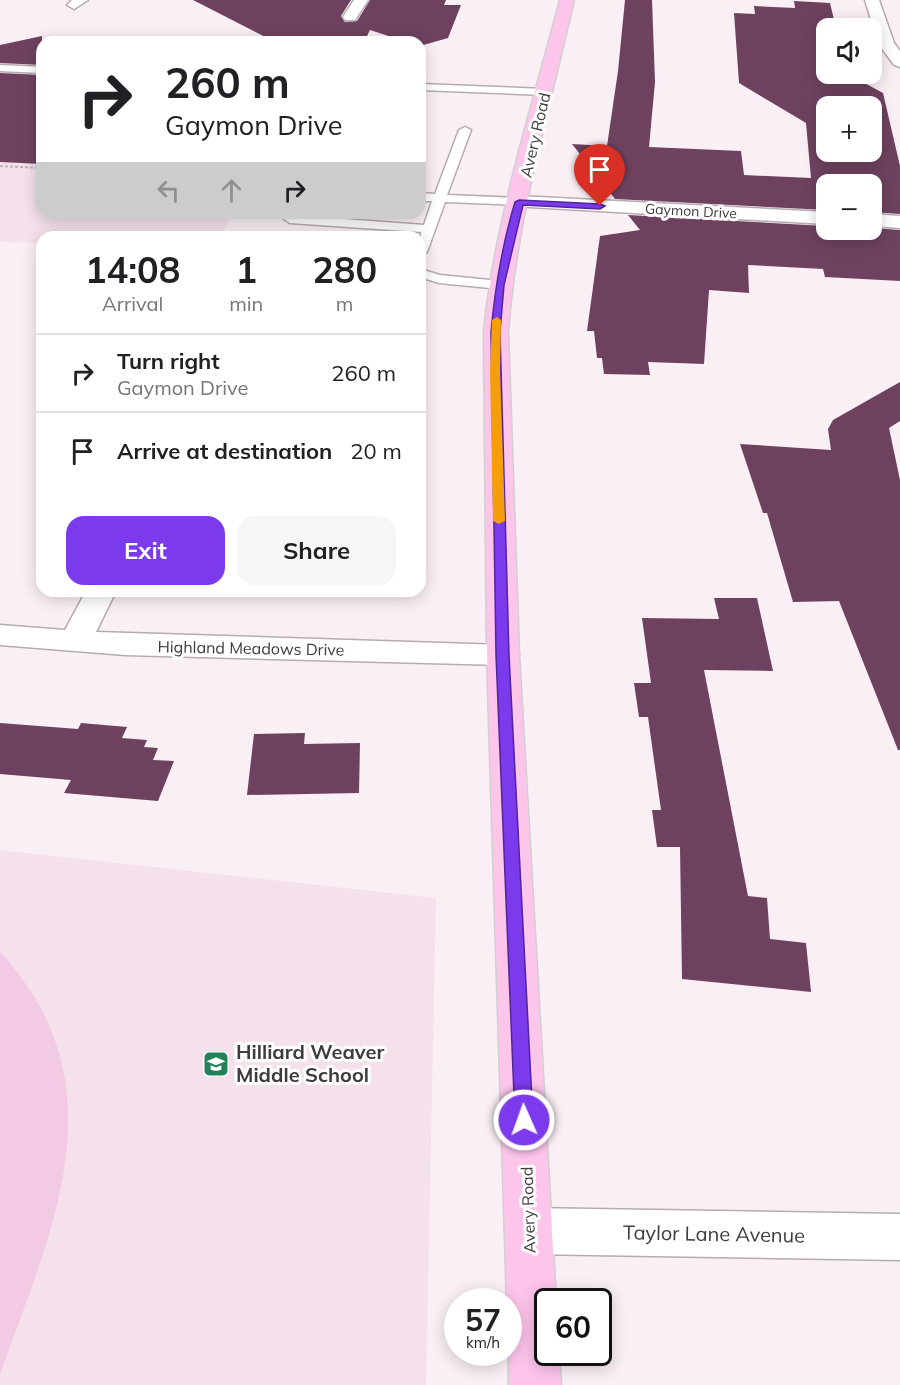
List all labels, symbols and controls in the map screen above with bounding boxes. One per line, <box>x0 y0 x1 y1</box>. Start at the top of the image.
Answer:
map controls <box>816 18 882 240</box>
button: sound <box>816 18 882 84</box>
text: 260 m <box>165 56 290 109</box>
icon: right <box>66 60 144 138</box>
street label: Avery Road <box>516 91 554 179</box>
button: + <box>816 96 882 162</box>
text: Gaymon Drive <box>165 108 342 142</box>
pin <box>574 144 625 206</box>
icon: arrive <box>583 153 616 186</box>
icon: left <box>152 174 185 207</box>
icon: ahead <box>215 174 248 207</box>
icon: right <box>278 174 311 207</box>
button: − <box>816 174 882 240</box>
street label: Gaymon Drive <box>645 200 737 222</box>
text: 14:08 <box>85 247 180 292</box>
text: 1 <box>235 247 257 292</box>
text: 280 <box>312 247 377 292</box>
text: Arrival <box>102 291 163 316</box>
text: min <box>229 291 263 316</box>
text: m <box>336 291 353 316</box>
text: Turn right <box>117 347 220 375</box>
icon: right <box>66 357 99 390</box>
text: 260 m <box>331 359 396 387</box>
text: Gaymon Drive <box>117 375 248 400</box>
icon: arrive <box>66 435 99 468</box>
text: Arrive at destination <box>117 437 332 465</box>
text: 20 m <box>350 437 402 465</box>
button: Exit <box>66 516 225 585</box>
button: Share <box>237 516 396 585</box>
street label: Highland Meadows Drive <box>157 636 345 660</box>
place label: Hilliard Weaver Middle School <box>236 1039 384 1087</box>
school or university icon: Hilliard Weaver Middle School <box>201 1049 231 1079</box>
position arrow <box>492 1088 556 1152</box>
street label: Avery Road <box>516 1166 540 1254</box>
street label: Taylor Lane Avenue <box>623 1219 805 1248</box>
speed limit sign: 60 <box>534 1288 612 1366</box>
text: 57 <box>465 1301 501 1339</box>
text: km/h <box>466 1333 500 1352</box>

